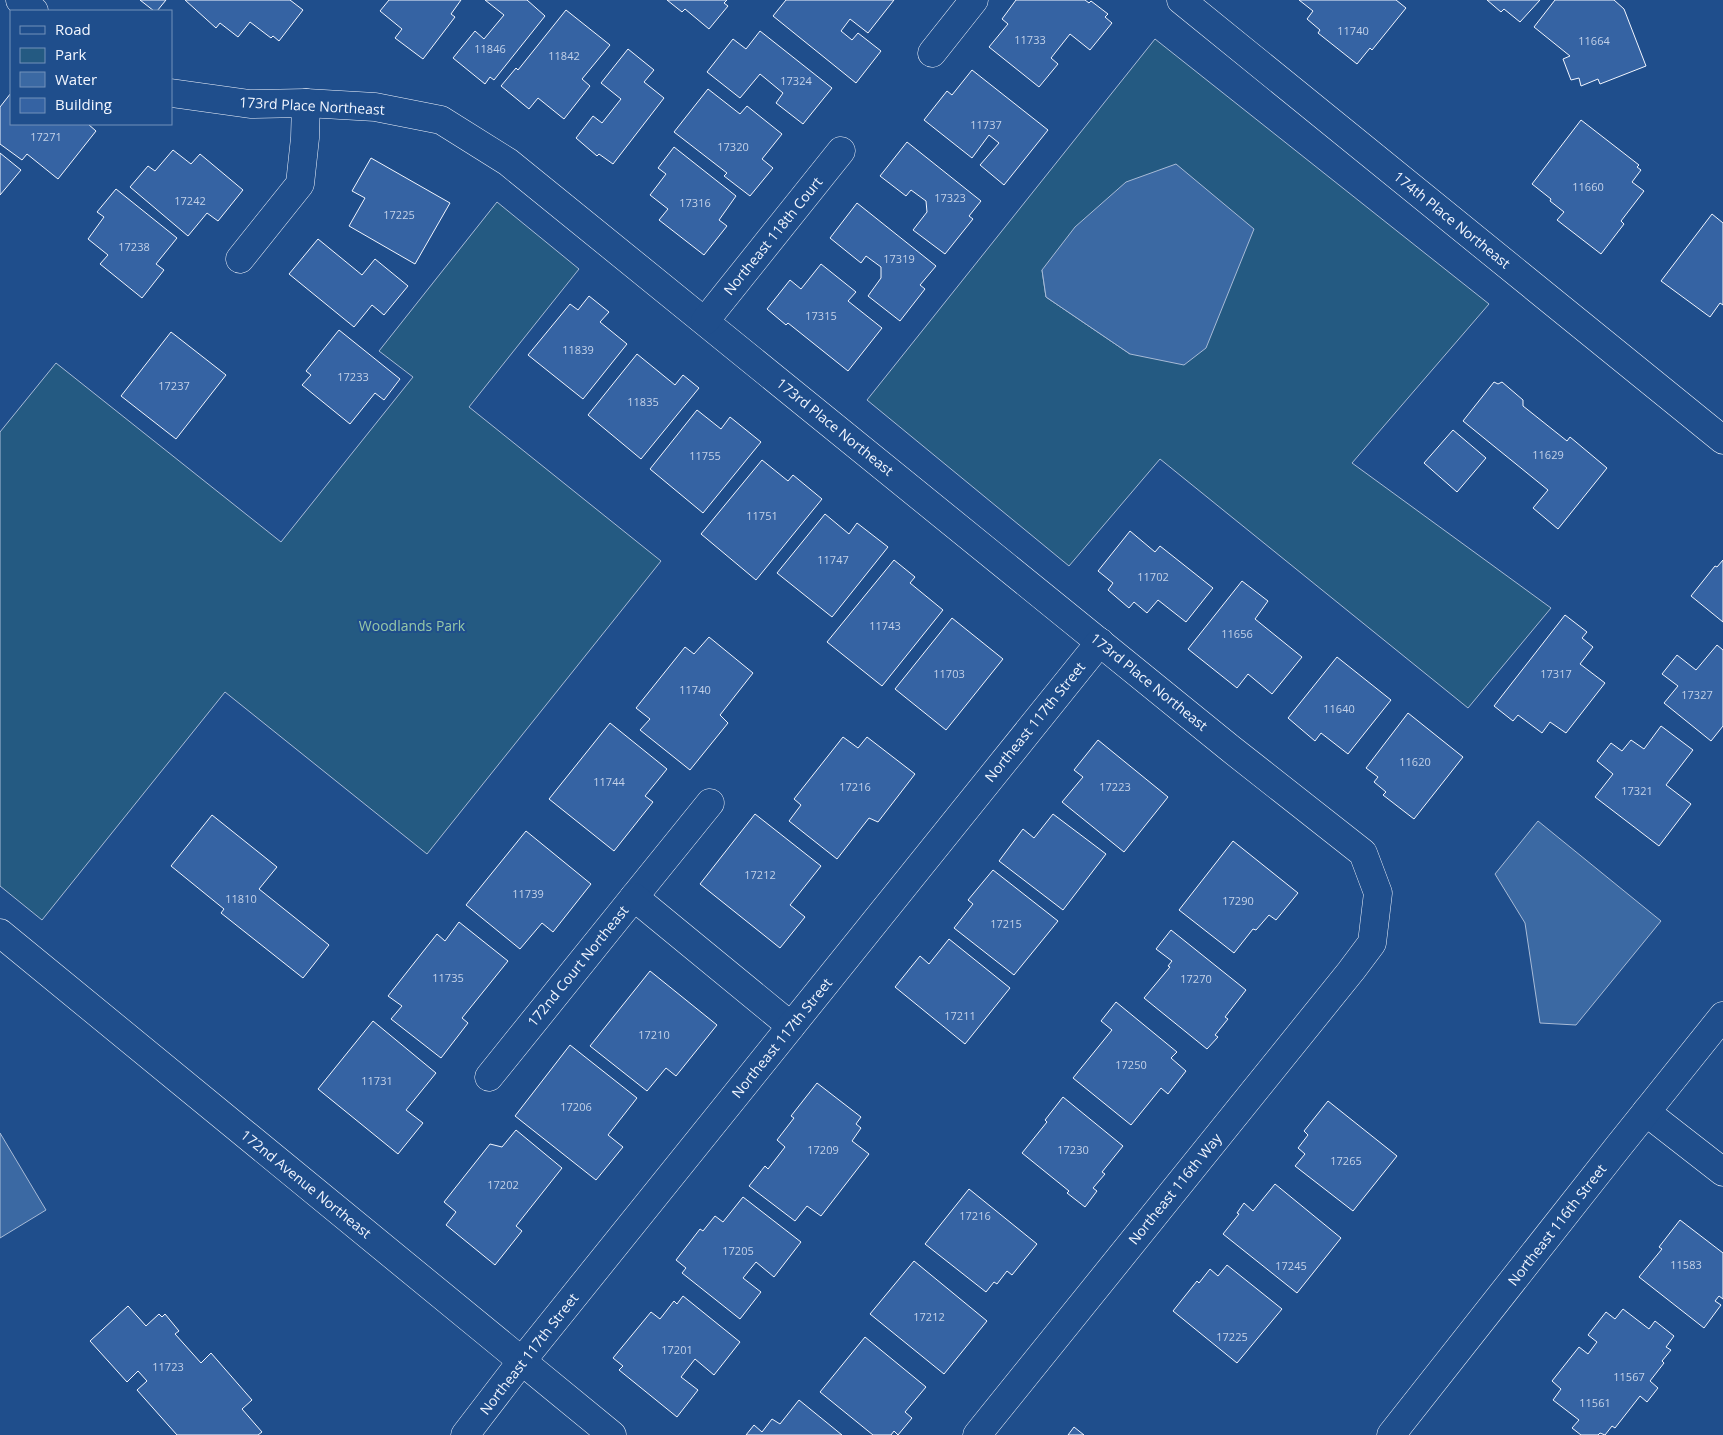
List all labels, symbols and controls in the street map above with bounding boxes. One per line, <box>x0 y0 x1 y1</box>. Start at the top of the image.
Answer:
legend <box>10 10 172 125</box>
text: Road <box>55 19 91 39</box>
house number: 11740 <box>1337 23 1369 38</box>
house number: 11733 <box>1014 32 1046 47</box>
house number: 11664 <box>1578 33 1610 48</box>
house number: 11846 <box>474 41 506 56</box>
text: Park <box>55 44 86 64</box>
house number: 11842 <box>548 48 580 63</box>
text: Water <box>55 69 97 89</box>
house number: 17324 <box>780 73 812 88</box>
street label: 173rd Place Northeast <box>239 92 385 119</box>
text: Building <box>55 94 112 114</box>
house number: 11737 <box>970 117 1002 132</box>
house number: 17271 <box>30 129 62 144</box>
house number: 17320 <box>717 139 749 154</box>
street label: 174th Place Northeast <box>1390 167 1515 273</box>
street label: Northeast 118th Court <box>719 173 826 299</box>
house number: 11660 <box>1572 179 1604 194</box>
house number: 17323 <box>934 190 966 205</box>
house number: 17242 <box>174 193 206 208</box>
house number: 17316 <box>679 195 711 210</box>
house number: 17225 <box>383 207 415 222</box>
house number: 17238 <box>118 239 150 254</box>
house number: 17319 <box>883 251 915 266</box>
house number: 17315 <box>805 308 837 323</box>
house number: 11839 <box>562 342 594 357</box>
house number: 17233 <box>337 369 369 384</box>
street label: 173rd Place Northeast <box>773 373 898 480</box>
house number: 17237 <box>158 378 190 393</box>
house number: 11835 <box>627 394 659 409</box>
house number: 11629 <box>1532 447 1564 462</box>
house number: 11755 <box>689 448 721 463</box>
house number: 11751 <box>746 508 778 523</box>
house number: 11747 <box>817 552 849 567</box>
house number: 11702 <box>1137 569 1169 584</box>
park label: Woodlands Park <box>359 616 466 635</box>
house number: 11743 <box>869 618 901 633</box>
house number: 11656 <box>1221 626 1253 641</box>
street label: 173rd Place Northeast <box>1087 628 1212 735</box>
street label: Northeast 117th Street <box>980 658 1089 786</box>
house number: 11703 <box>933 666 965 681</box>
house number: 17317 <box>1540 666 1572 681</box>
house number: 11740 <box>679 682 711 697</box>
house number: 17327 <box>1681 687 1713 702</box>
house number: 11640 <box>1323 701 1355 716</box>
house number: 11620 <box>1399 754 1431 769</box>
house number: 11744 <box>593 774 625 789</box>
house number: 17216 <box>839 779 871 794</box>
house number: 17223 <box>1099 779 1131 794</box>
house number: 17321 <box>1621 783 1653 798</box>
house number: 17212 <box>744 867 776 882</box>
house number: 11739 <box>512 886 544 901</box>
house number: 11810 <box>225 891 257 906</box>
house number: 17290 <box>1222 893 1254 908</box>
street label: 172nd Court Northeast <box>523 901 632 1030</box>
house number: 17215 <box>990 916 1022 931</box>
house number: 11735 <box>432 970 464 985</box>
house number: 17270 <box>1180 971 1212 986</box>
street label: Northeast 117th Street <box>727 974 836 1102</box>
house number: 17211 <box>944 1008 976 1023</box>
house number: 17210 <box>638 1027 670 1042</box>
house number: 17250 <box>1115 1057 1147 1072</box>
house number: 11731 <box>361 1073 393 1088</box>
house number: 17206 <box>560 1099 592 1114</box>
street label: 172nd Avenue Northeast <box>237 1125 376 1242</box>
street label: Northeast 116th Way <box>1124 1128 1226 1248</box>
house number: 17209 <box>807 1142 839 1157</box>
house number: 17230 <box>1057 1142 1089 1157</box>
house number: 17265 <box>1330 1153 1362 1168</box>
street label: Northeast 116th Street <box>1503 1160 1610 1289</box>
house number: 17202 <box>487 1177 519 1192</box>
house number: 17216 <box>959 1208 991 1223</box>
house number: 17205 <box>722 1243 754 1258</box>
house number: 11583 <box>1670 1257 1702 1272</box>
house number: 17245 <box>1275 1258 1307 1273</box>
street label: Northeast 117th Street <box>475 1289 582 1418</box>
house number: 17212 <box>913 1309 945 1324</box>
house number: 17225 <box>1216 1329 1248 1344</box>
house number: 17201 <box>661 1342 693 1357</box>
house number: 11723 <box>152 1359 184 1374</box>
house number: 11567 <box>1613 1369 1645 1384</box>
house number: 11561 <box>1579 1395 1611 1410</box>

